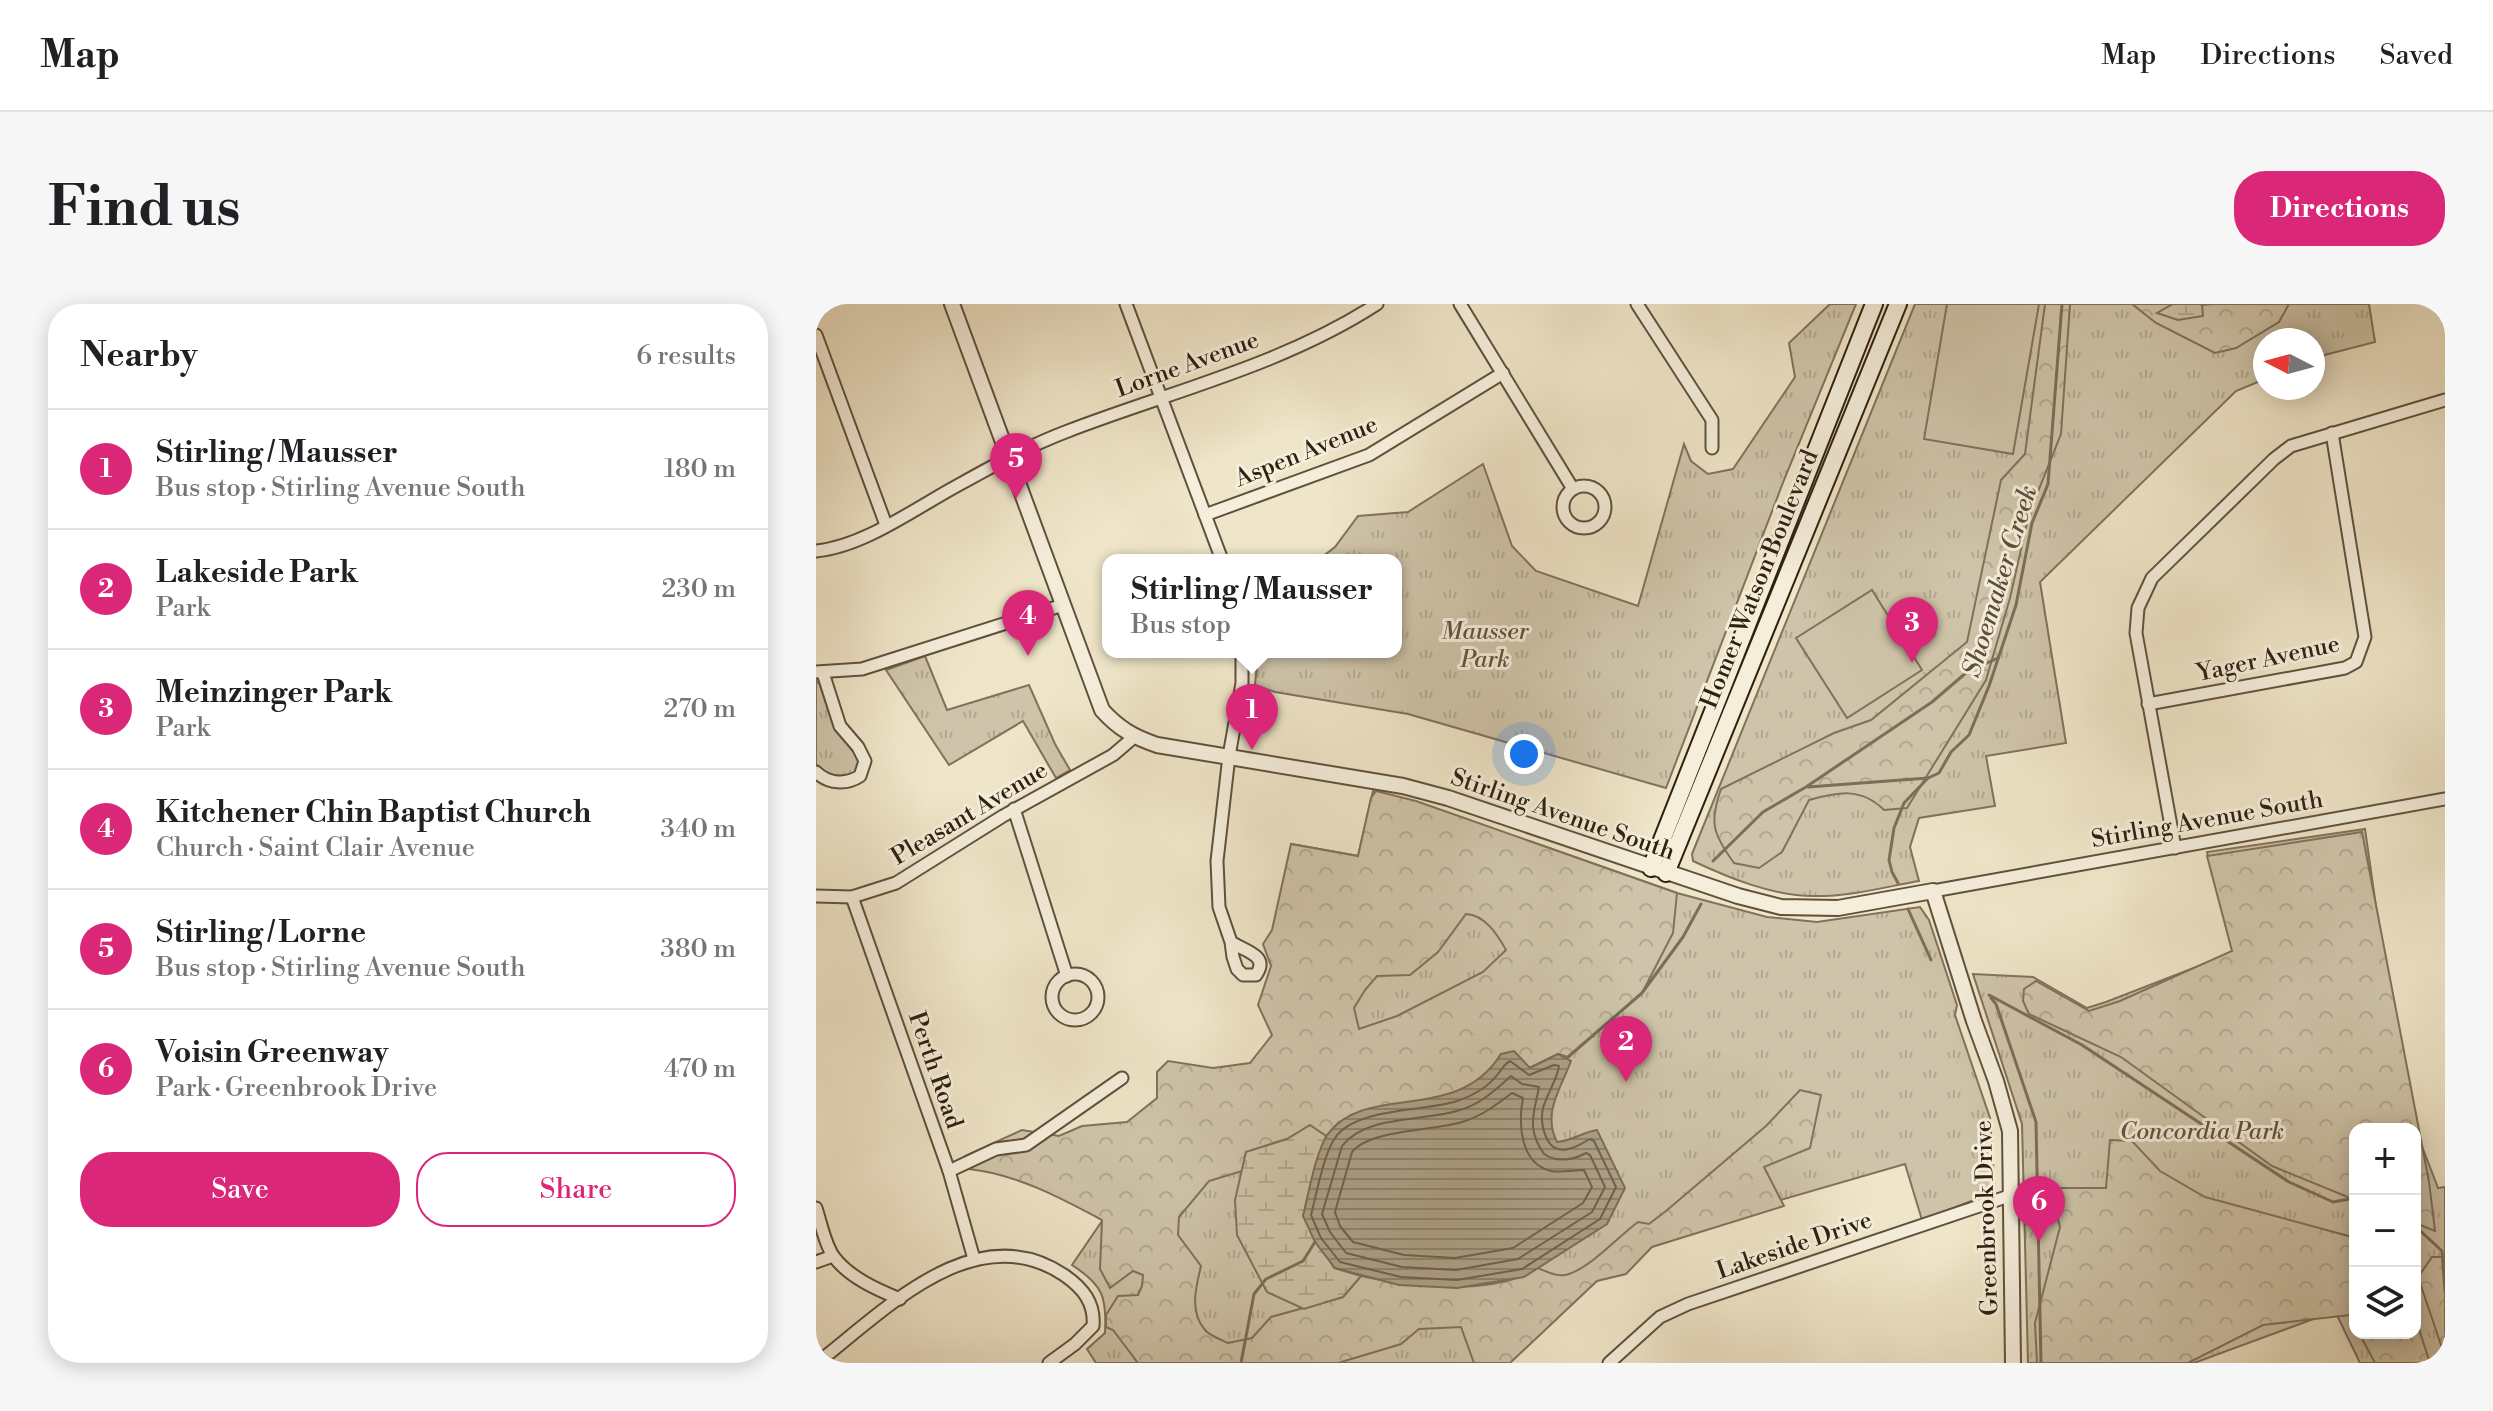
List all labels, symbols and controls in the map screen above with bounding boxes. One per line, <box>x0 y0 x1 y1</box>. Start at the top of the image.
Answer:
text: Map <box>40 32 120 79</box>
text: Map <box>2101 38 2156 73</box>
text: Directions <box>2200 38 2335 73</box>
text: Saved <box>2379 38 2453 73</box>
button: Directions <box>2234 171 2445 246</box>
text: Find us <box>48 173 241 243</box>
street label: Lorne Avenue <box>1111 325 1263 405</box>
north arrow <box>2253 328 2325 400</box>
text: Nearby <box>80 335 198 377</box>
text: 6 results <box>636 340 736 372</box>
street label: Aspen Avenue <box>1230 410 1382 495</box>
pin: 5 <box>990 433 1042 499</box>
text: Stirling / Mausser <box>156 434 398 472</box>
street label: Homer Watson Boulevard <box>1694 445 1826 713</box>
text: 1 <box>100 453 112 485</box>
text: 180 m <box>664 453 736 485</box>
text: Bus stop · Stirling Avenue South <box>156 472 526 504</box>
water label: Shoemaker Creek <box>1956 481 2044 681</box>
text: Lakeside Park <box>156 554 358 592</box>
popup <box>1102 554 1402 658</box>
text: Stirling / Mausser <box>1131 571 1373 609</box>
text: 2 <box>98 573 114 605</box>
text: 230 m <box>661 573 736 605</box>
pin: 4 <box>1002 590 1054 656</box>
text: Park <box>156 592 210 624</box>
pin: 3 <box>1886 597 1938 663</box>
text: Bus stop <box>1131 609 1231 641</box>
park label: Mausser Park <box>1441 617 1530 675</box>
street label: Yager Avenue <box>2192 629 2342 689</box>
text: Meinzinger Park <box>156 674 392 712</box>
pin: 1 <box>1226 684 1278 750</box>
text: 3 <box>98 693 114 725</box>
text: 270 m <box>663 693 736 725</box>
text: Park <box>156 712 210 744</box>
your location <box>1504 734 1544 774</box>
street label: Pleasant Avenue <box>886 755 1053 872</box>
street label: Stirling Avenue South <box>1447 763 1679 867</box>
street label: Stirling Avenue South <box>2089 785 2325 855</box>
text: Kitchener Chin Baptist Church <box>156 794 591 832</box>
text: 4 <box>97 813 115 845</box>
text: 340 m <box>660 813 736 845</box>
text: Church · Saint Clair Avenue <box>156 832 475 864</box>
text: Stirling / Lorne <box>156 914 366 952</box>
text: 5 <box>98 933 114 965</box>
text: 380 m <box>660 933 736 965</box>
text: Bus stop · Stirling Avenue South <box>156 952 526 984</box>
street label: Perth Road <box>901 1008 969 1133</box>
pin: 2 <box>1600 1016 1652 1082</box>
text: Voisin Greenway <box>156 1034 388 1072</box>
text: 6 <box>98 1053 114 1085</box>
text: 470 m <box>664 1053 736 1085</box>
text: Park · Greenbrook Drive <box>156 1072 437 1104</box>
park label: Concordia Park <box>2120 1117 2284 1147</box>
street label: Greenbrook Drive <box>1969 1120 2005 1316</box>
map controls <box>2349 1123 2421 1339</box>
button: + <box>2349 1123 2421 1195</box>
button: Save <box>80 1152 400 1227</box>
button: Share <box>416 1152 736 1227</box>
pin: 6 <box>2013 1176 2065 1242</box>
button: − <box>2349 1195 2421 1267</box>
street label: Lakeside Drive <box>1713 1205 1876 1287</box>
button: layers <box>2349 1267 2421 1339</box>

